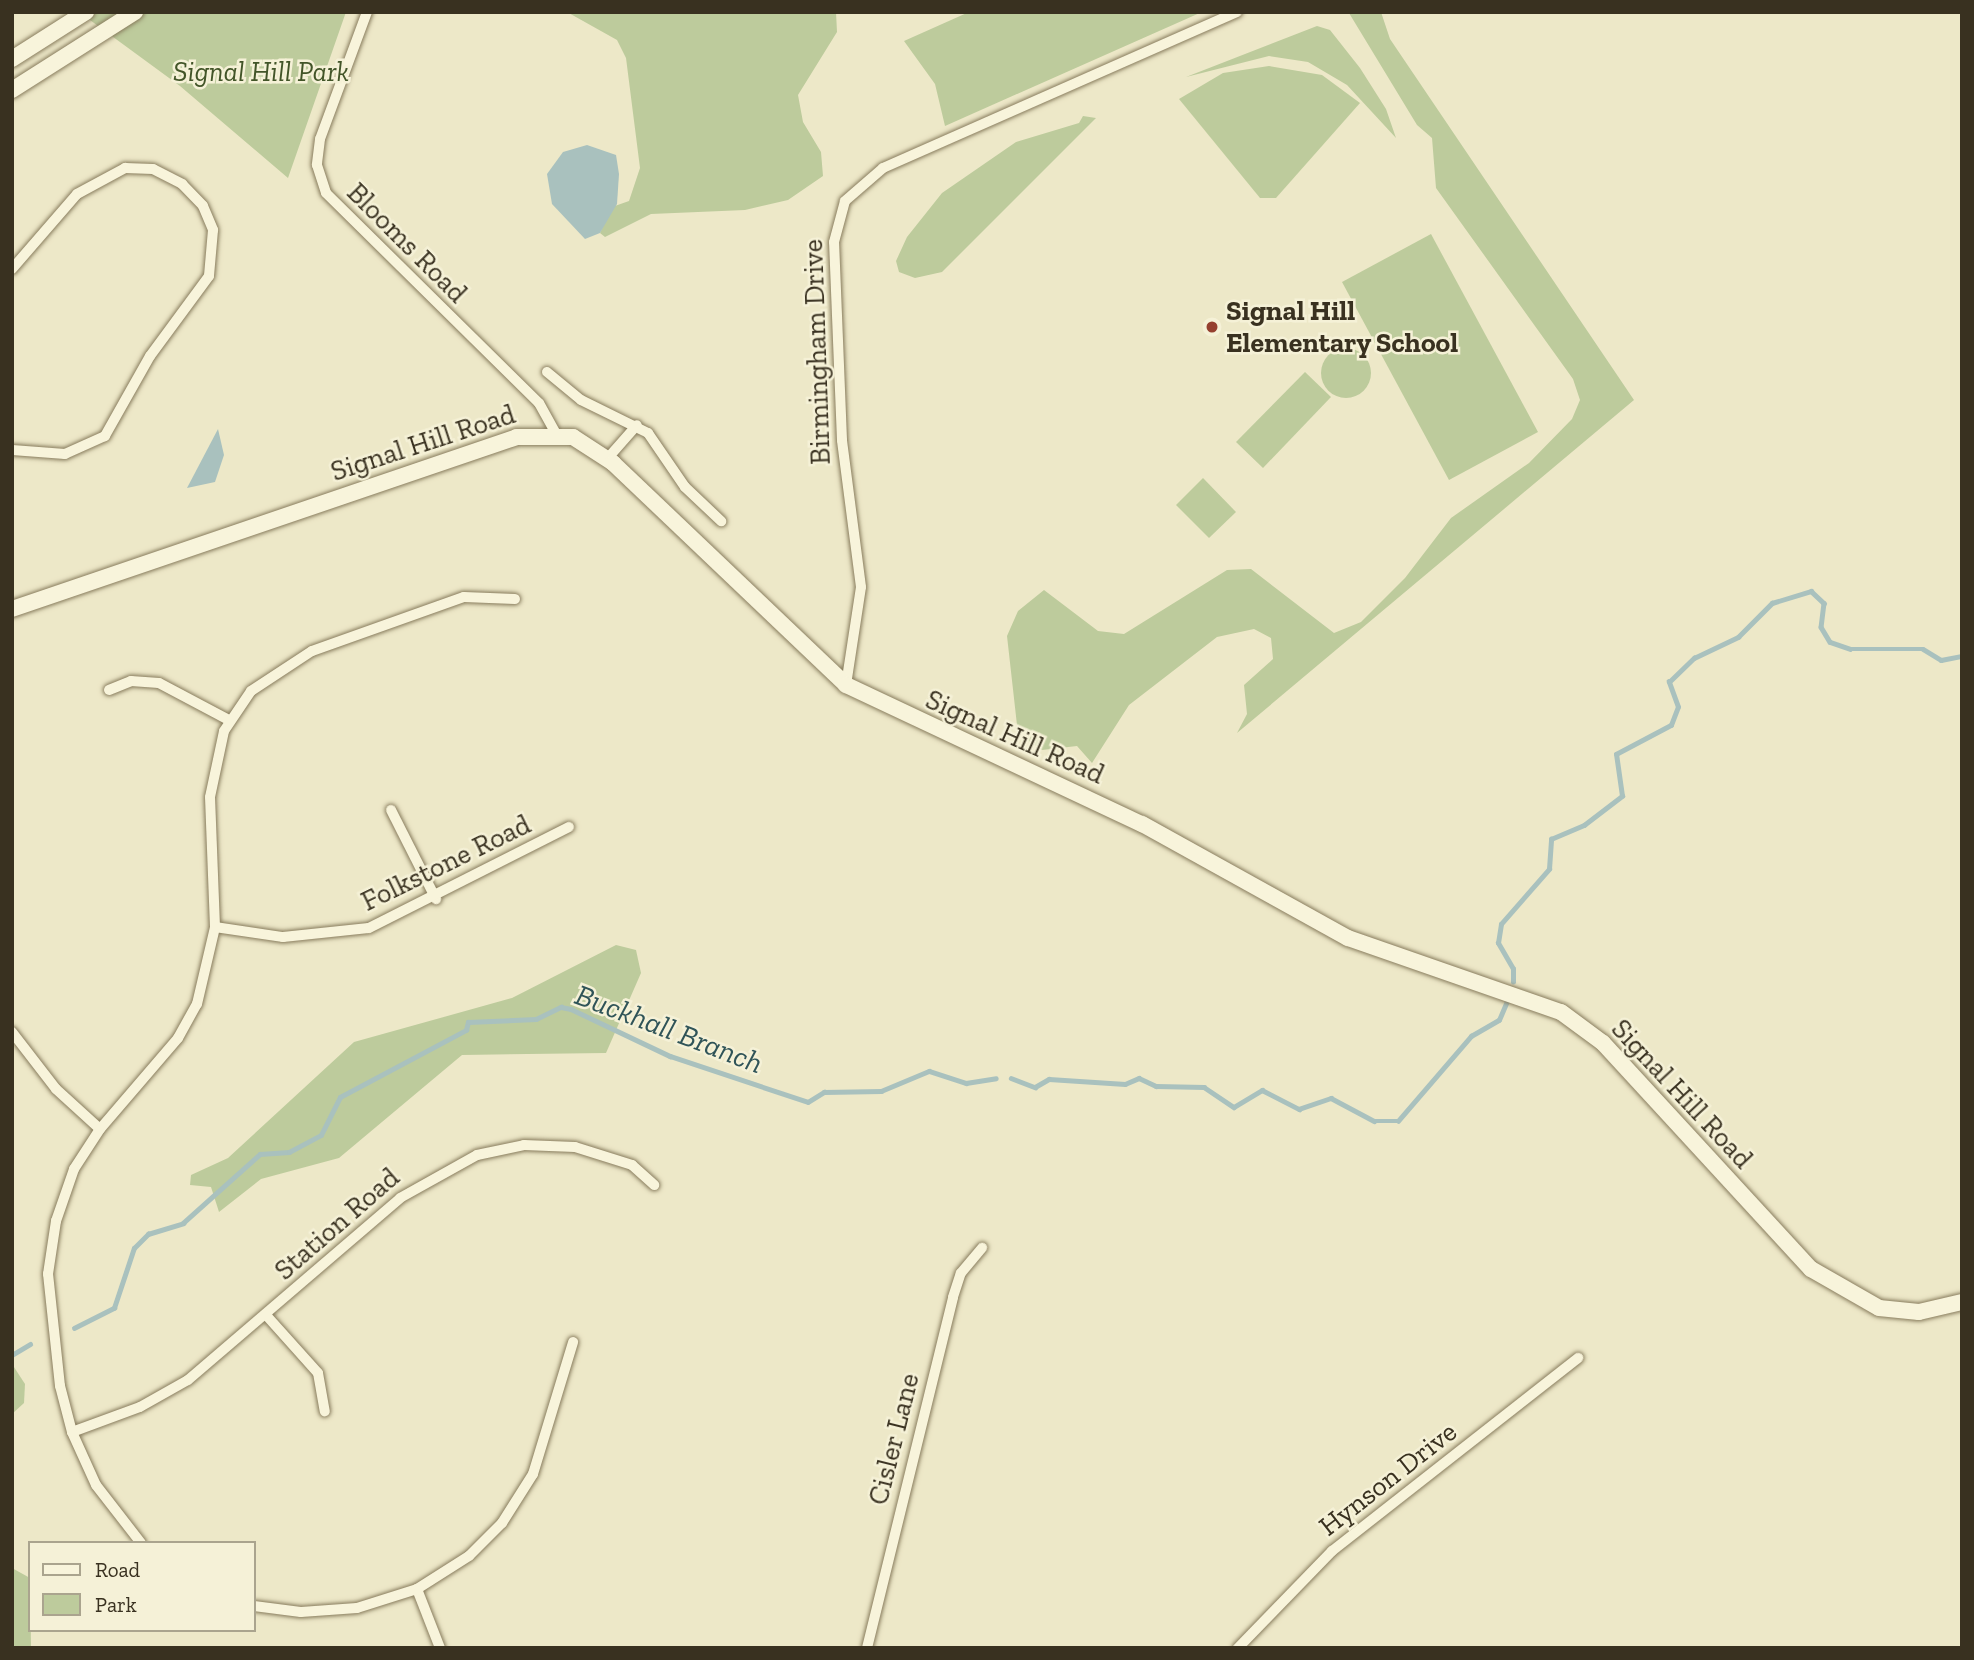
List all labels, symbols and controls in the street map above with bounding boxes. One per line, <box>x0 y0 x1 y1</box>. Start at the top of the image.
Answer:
park label: Signal Hill Park <box>173 55 349 89</box>
street label: Blooms Road <box>340 176 474 310</box>
street label: Birmingham Drive <box>796 239 838 465</box>
place label: Signal Hill Elementary School <box>1226 294 1459 360</box>
marker: Signal Hill Elementary School <box>1204 319 1220 335</box>
street label: Signal Hill Road <box>327 397 519 489</box>
street label: Signal Hill Road <box>921 683 1109 791</box>
street label: Folkstone Road <box>356 808 536 918</box>
water label: Buckhall Branch <box>570 977 768 1081</box>
street label: Signal Hill Road <box>1604 1012 1760 1176</box>
street label: Station Road <box>268 1161 406 1287</box>
street label: Cisler Lane <box>861 1369 927 1509</box>
street label: Hynson Drive <box>1312 1415 1464 1543</box>
legend <box>28 1541 256 1632</box>
text: Road <box>95 1557 140 1582</box>
text: Park <box>95 1592 137 1617</box>

